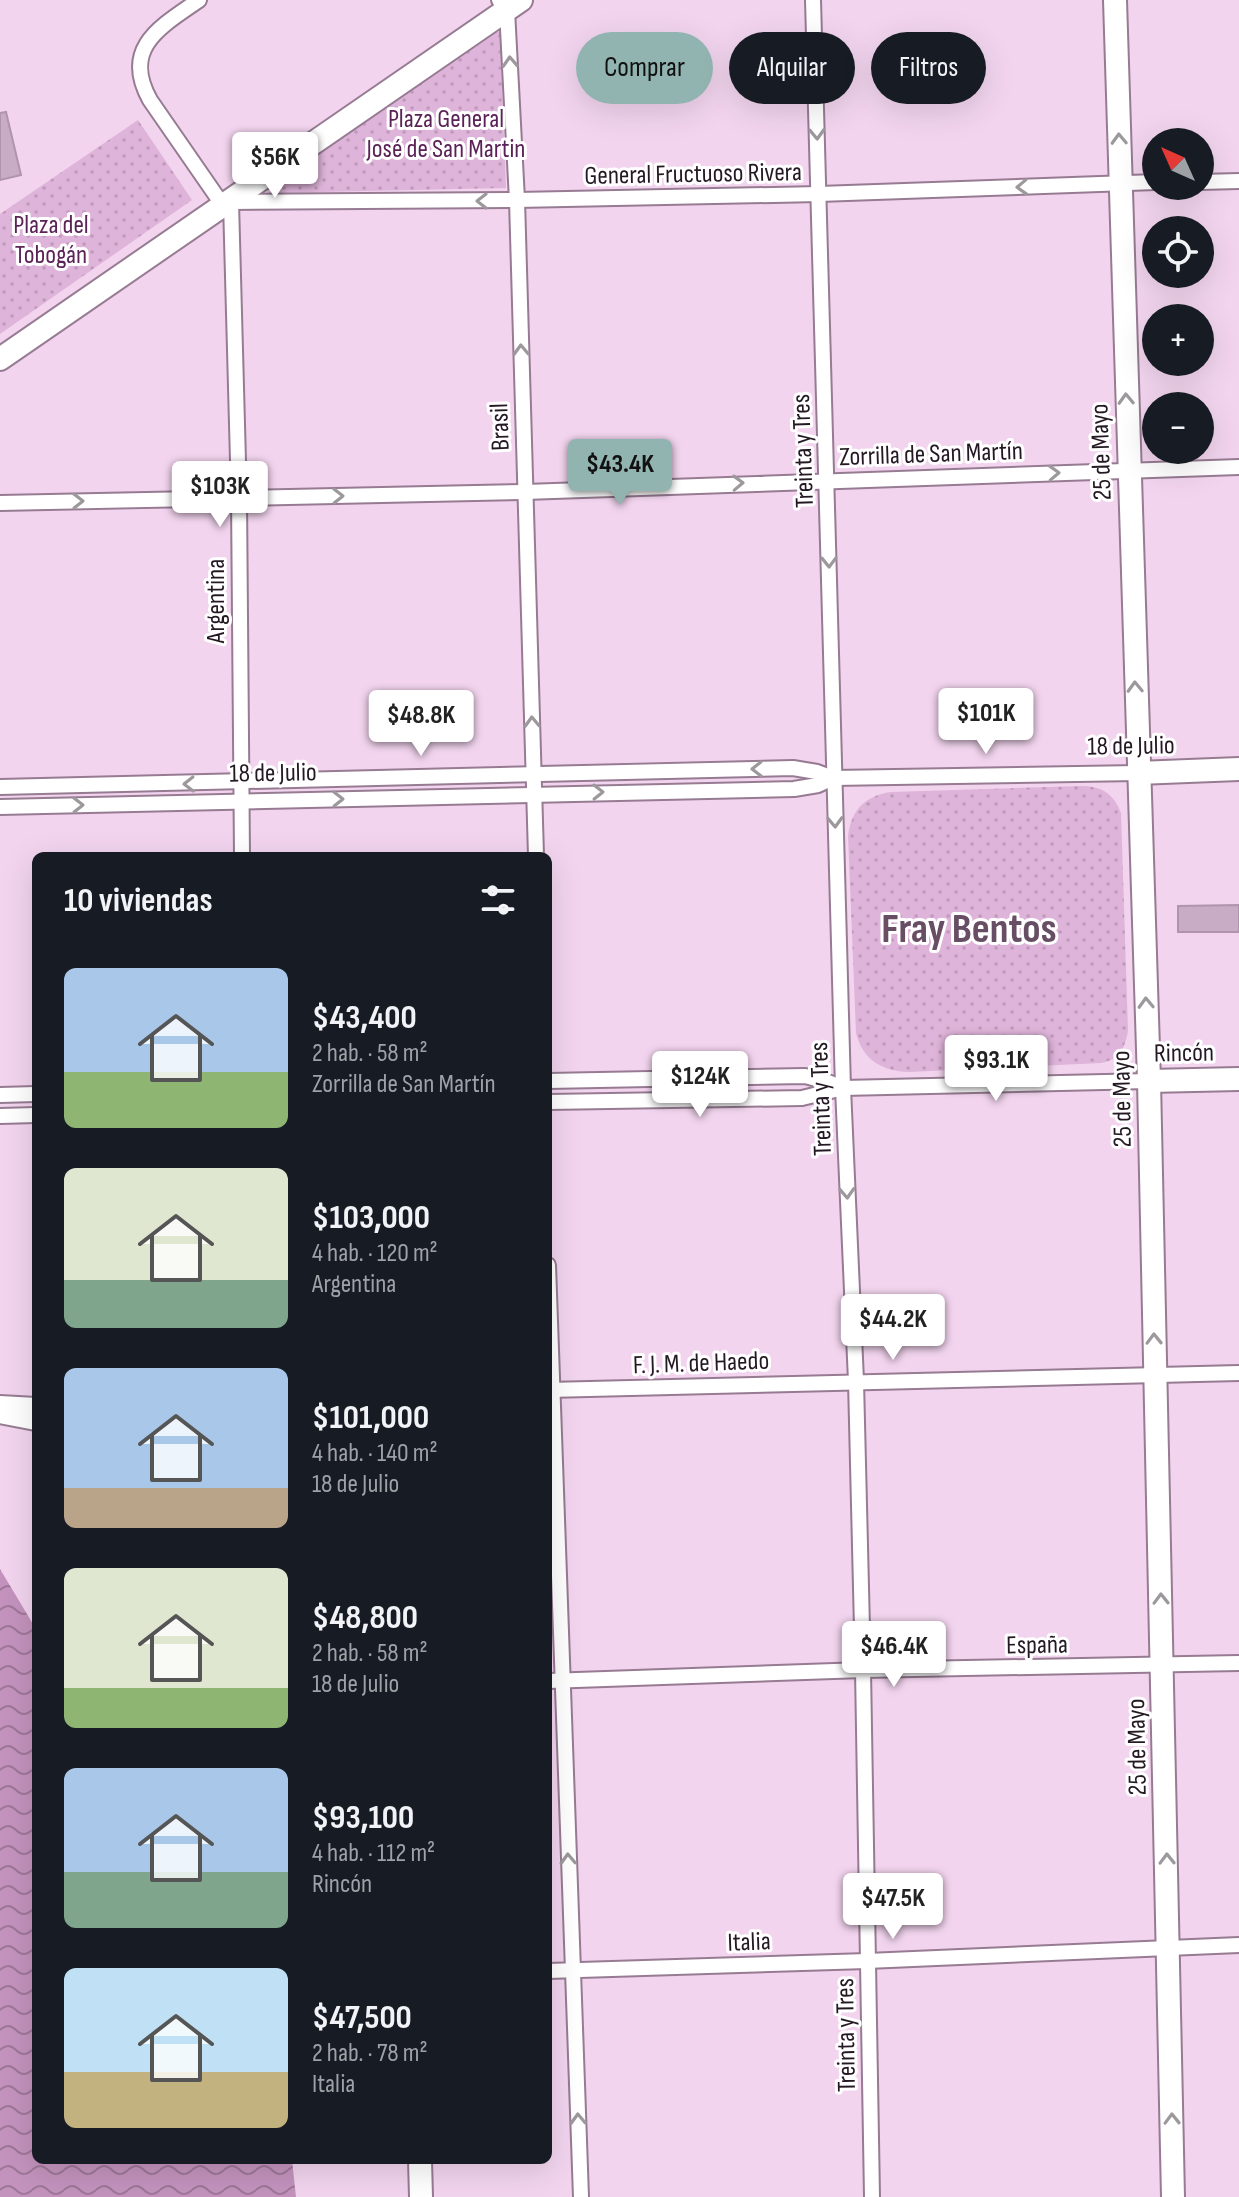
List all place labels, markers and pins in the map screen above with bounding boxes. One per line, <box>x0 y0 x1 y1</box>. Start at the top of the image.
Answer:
pin: $56K <box>228 132 322 200</box>
pin: $43.4K <box>555 439 685 507</box>
pin: $103K <box>164 461 276 529</box>
pin: $101K <box>930 688 1042 756</box>
pin: $48.8K <box>356 690 486 758</box>
pin: $93.1K <box>931 1035 1061 1103</box>
pin: $124K <box>644 1051 756 1119</box>
pin: $44.2K <box>828 1294 958 1362</box>
pin: $46.4K <box>829 1621 959 1689</box>
pin: $47.5K <box>828 1873 958 1941</box>

